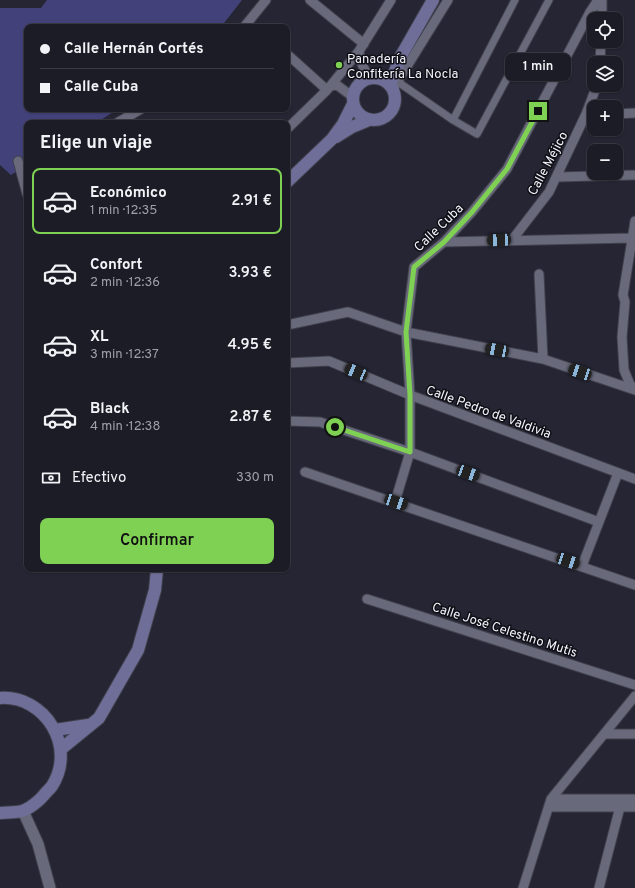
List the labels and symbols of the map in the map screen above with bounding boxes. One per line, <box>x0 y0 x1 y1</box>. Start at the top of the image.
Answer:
place label: Panadería Confitería La Nocla <box>347 52 458 83</box>
callout: 1 min <box>505 53 571 81</box>
marker: Panadería Confitería La Nocla <box>334 60 344 70</box>
route end <box>529 102 547 120</box>
street label: Calle Méjico <box>525 129 572 199</box>
street label: Calle Cuba <box>411 201 467 256</box>
car <box>487 234 511 246</box>
car <box>484 342 510 358</box>
car <box>343 362 369 382</box>
car <box>567 362 593 382</box>
street label: Calle Pedro de Valdivia <box>424 383 553 443</box>
route start <box>326 418 344 436</box>
car <box>455 463 481 483</box>
car <box>383 492 409 512</box>
car <box>555 551 581 571</box>
street label: Calle José Celestino Mutis <box>430 600 579 662</box>

